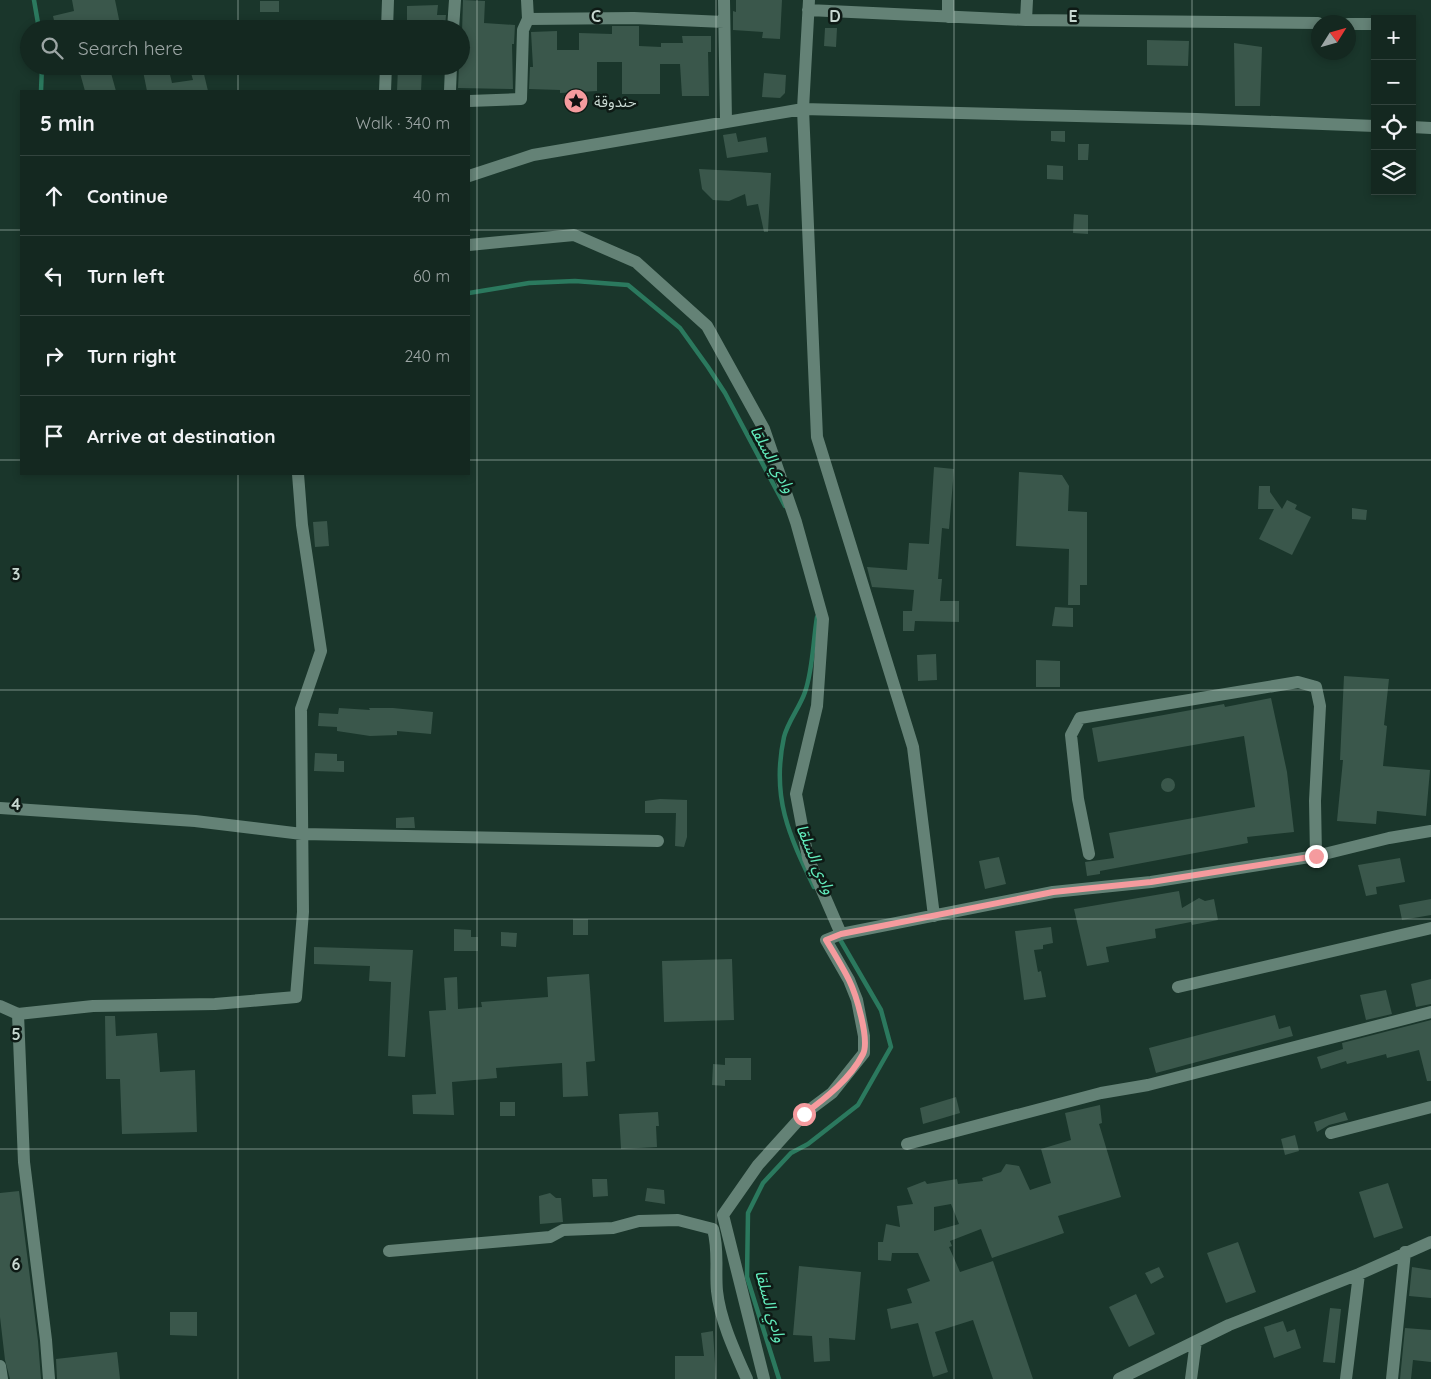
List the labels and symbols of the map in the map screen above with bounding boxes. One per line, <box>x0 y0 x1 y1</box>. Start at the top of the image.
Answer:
text: C <box>591 6 601 26</box>
text: D <box>829 6 841 26</box>
text: E <box>1068 6 1078 26</box>
north arrow <box>1311 15 1356 60</box>
place icon: حندوقة <box>563 88 589 114</box>
place label: حندوقة <box>594 92 637 111</box>
water label: وادي السلقا <box>743 422 800 498</box>
text: 3 <box>12 564 20 584</box>
text: 4 <box>11 794 21 814</box>
water label: وادي السلقا <box>789 821 840 898</box>
route end <box>1305 845 1328 868</box>
text: 5 <box>11 1024 21 1044</box>
route start <box>793 1103 816 1126</box>
text: 6 <box>12 1254 21 1274</box>
water label: وادي السلقا <box>748 1268 791 1345</box>

